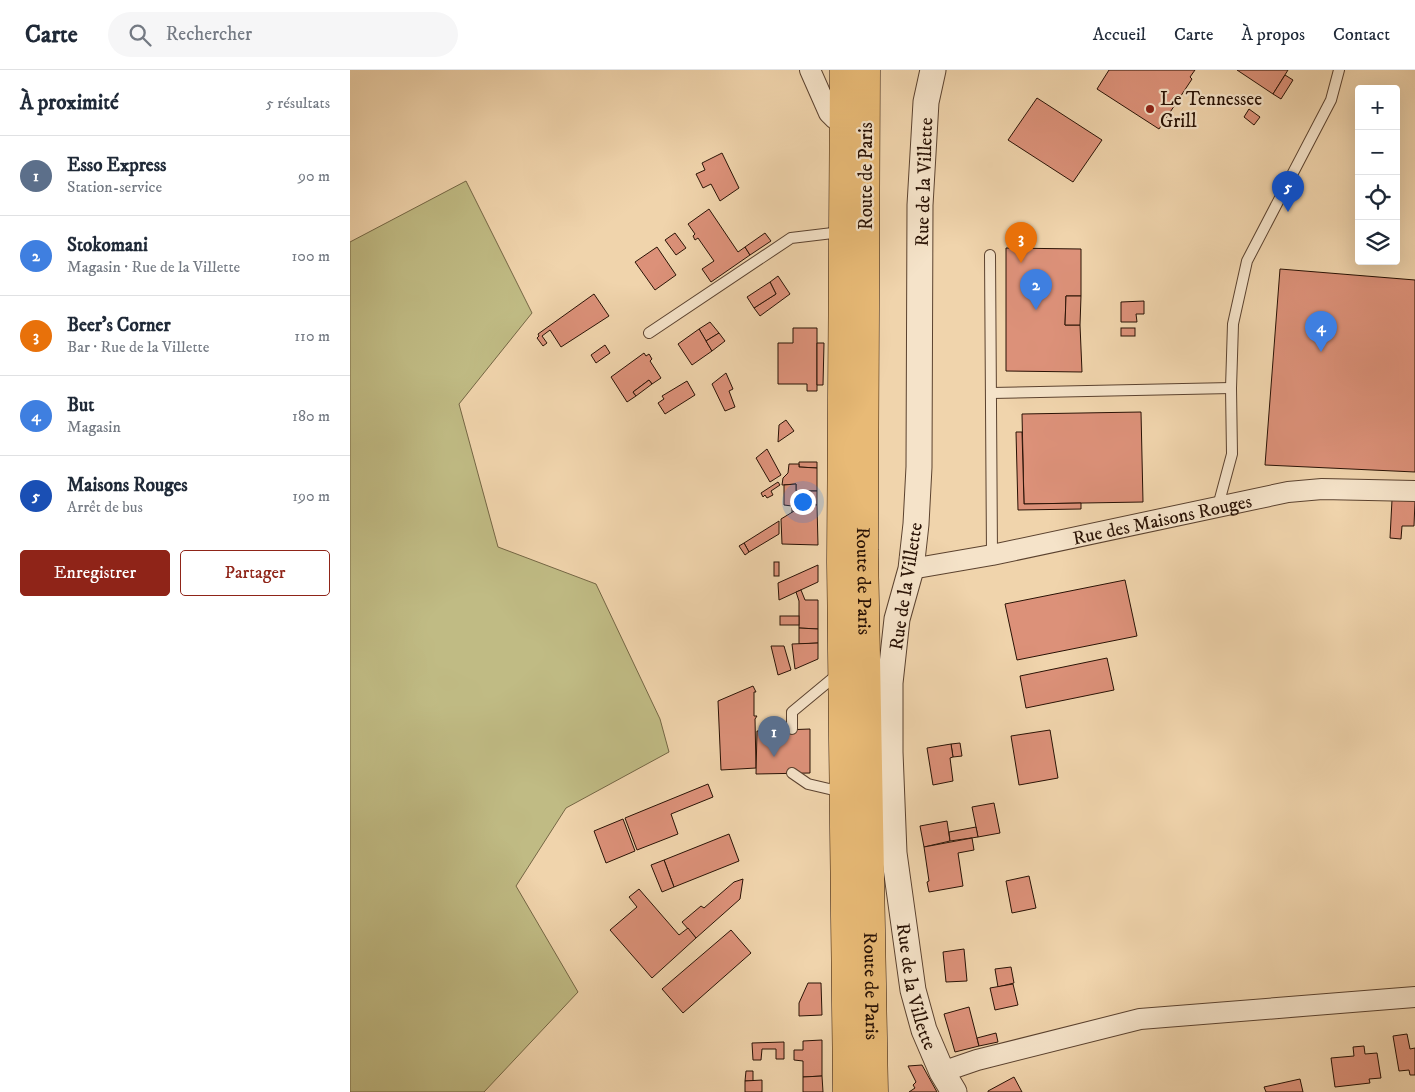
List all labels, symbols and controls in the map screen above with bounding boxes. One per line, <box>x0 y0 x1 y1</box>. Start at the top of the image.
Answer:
search box <box>108 12 458 57</box>
text: Carte <box>25 20 78 50</box>
icon: search <box>126 21 154 49</box>
text: Rechercher <box>166 23 252 46</box>
text: Accueil <box>1093 24 1146 46</box>
text: Carte <box>1174 24 1213 46</box>
text: À propos <box>1241 24 1305 46</box>
text: Contact <box>1333 24 1390 46</box>
map controls <box>1355 85 1400 265</box>
button: + <box>1355 85 1400 130</box>
place label: Le Tennessee Grill <box>1160 88 1262 133</box>
text: À proximité <box>20 90 119 116</box>
text: 5 résultats <box>266 93 330 113</box>
marker: Le Tennessee Grill <box>1144 103 1156 115</box>
street label: Rue de la Villette <box>911 117 938 247</box>
street label: Route de Paris <box>855 122 878 230</box>
button: − <box>1355 130 1400 175</box>
text: Esso Express <box>67 154 166 177</box>
text: 1 <box>33 166 39 186</box>
text: 90 m <box>298 166 330 186</box>
pin: 5 <box>1272 171 1304 212</box>
button: locate <box>1355 175 1400 220</box>
text: Station-service <box>67 177 162 197</box>
button: layers <box>1355 220 1400 265</box>
pin: 3 <box>1005 222 1037 263</box>
text: Stokomani <box>67 234 148 257</box>
text: 2 <box>32 246 40 266</box>
text: 100 m <box>292 246 330 266</box>
text: Magasin · Rue de la Villette <box>67 257 240 277</box>
pin: 2 <box>1020 269 1052 310</box>
pin: 4 <box>1305 311 1337 352</box>
text: Beer's Corner <box>67 314 171 337</box>
text: 3 <box>33 326 39 346</box>
text: 110 m <box>294 326 330 346</box>
text: Bar · Rue de la Villette <box>67 337 209 357</box>
text: But <box>67 394 94 417</box>
text: 4 <box>31 406 41 426</box>
text: 180 m <box>292 406 330 426</box>
text: Magasin <box>67 417 121 437</box>
text: Maisons Rouges <box>67 474 188 497</box>
text: 5 <box>32 486 40 506</box>
text: 190 m <box>292 486 330 506</box>
your location <box>790 489 816 515</box>
street label: Rue des Maisons Rouges <box>1071 490 1254 551</box>
text: Arrêt de bus <box>67 497 143 517</box>
street label: Rue de la Villette <box>885 521 928 652</box>
street label: Route de Paris <box>851 527 876 635</box>
button: Enregistrer <box>20 550 170 596</box>
button: Partager <box>180 550 330 596</box>
pin: 1 <box>758 716 790 757</box>
street label: Rue de la Villette <box>891 922 941 1054</box>
street label: Route de Paris <box>858 932 883 1040</box>

